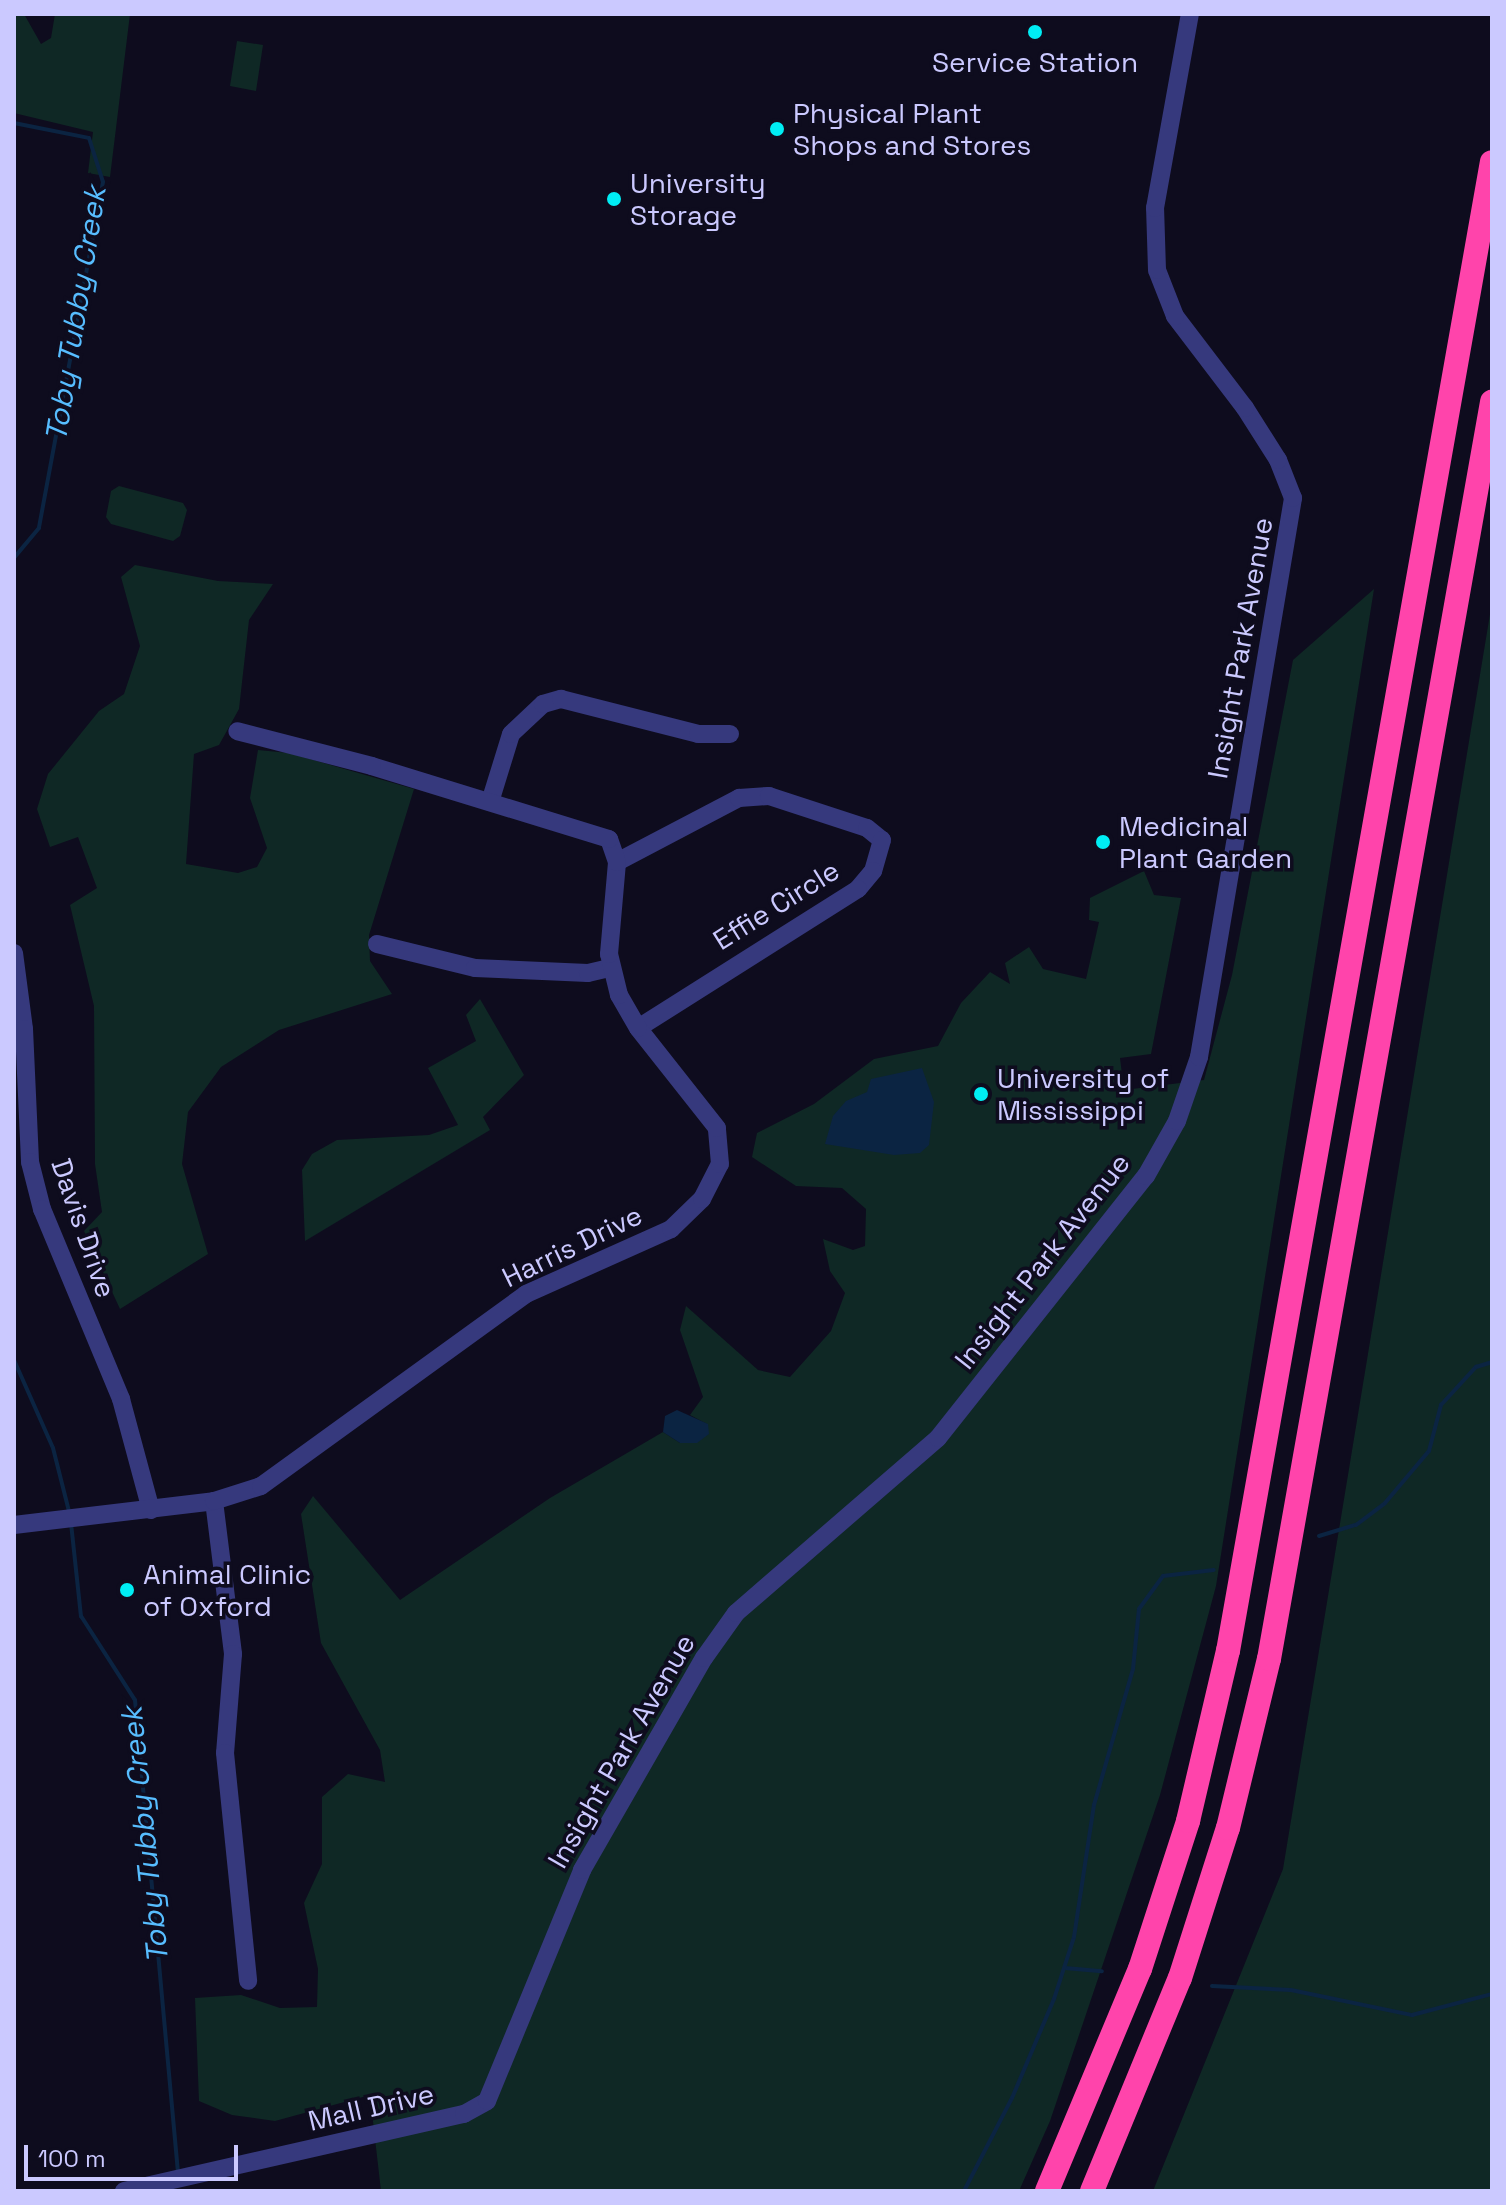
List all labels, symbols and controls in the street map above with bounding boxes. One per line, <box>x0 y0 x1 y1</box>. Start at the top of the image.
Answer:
marker: Service Station <box>1026 23 1044 41</box>
place label: Service Station <box>932 45 1138 79</box>
place label: Physical Plant Shops and Stores <box>793 96 1031 162</box>
marker: Physical Plant Shops and Stores <box>768 120 786 138</box>
place label: University Storage <box>630 166 766 232</box>
water label: Toby Tubby Creek <box>38 183 114 445</box>
marker: University Storage <box>605 190 623 208</box>
street label: Insight Park Avenue <box>1200 515 1280 781</box>
place label: Medicinal Plant Garden <box>1119 809 1292 875</box>
marker: Medicinal Plant Garden <box>1094 833 1112 851</box>
street label: Effie Circle <box>707 853 845 957</box>
place label: University of Mississippi <box>997 1061 1169 1127</box>
marker: University of Mississippi <box>972 1085 990 1103</box>
street label: Insight Park Avenue <box>947 1146 1137 1376</box>
street label: Davis Drive <box>45 1154 123 1302</box>
street label: Harris Drive <box>497 1198 647 1294</box>
place label: Animal Clinic of Oxford <box>143 1557 311 1623</box>
marker: Animal Clinic of Oxford <box>118 1581 136 1599</box>
street label: Insight Park Avenue <box>540 1628 702 1874</box>
water label: Toby Tubby Creek <box>114 1705 176 1965</box>
street label: Mall Drive <box>305 2076 437 2138</box>
scale bar <box>28 2129 242 2179</box>
text: 100 m <box>38 2143 106 2174</box>

